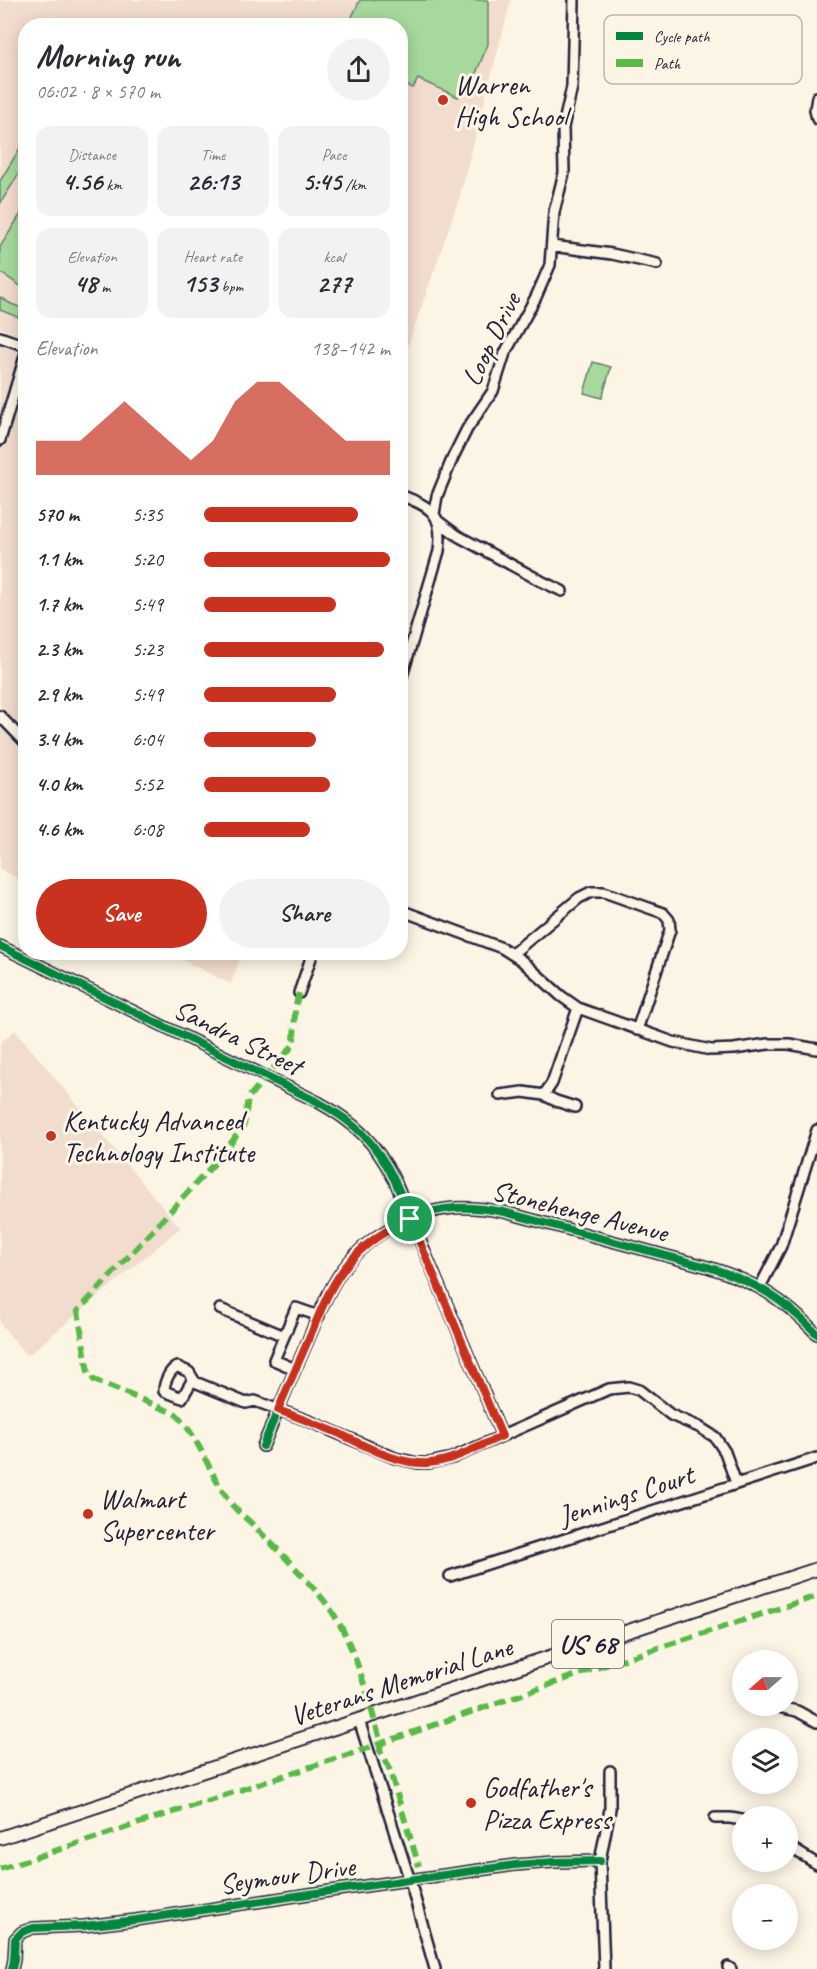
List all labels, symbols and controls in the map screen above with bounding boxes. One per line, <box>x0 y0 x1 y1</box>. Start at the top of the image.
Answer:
legend <box>604 15 802 84</box>
text: Cycle path <box>654 27 710 47</box>
text: Morning run <box>36 35 180 77</box>
button: share <box>327 38 390 101</box>
text: Path <box>654 54 681 74</box>
place label: Warren High School <box>455 67 573 134</box>
text: 06:02 · 8 × 570 m <box>36 79 160 104</box>
marker: Warren High School <box>436 93 450 107</box>
text: Distance <box>68 145 116 165</box>
text: Time <box>201 145 225 165</box>
text: Pace <box>322 145 346 165</box>
text: 4.56 <box>62 165 102 198</box>
text: 26:13 <box>187 165 239 198</box>
text: 5:45 <box>302 165 341 198</box>
text: km <box>102 175 122 195</box>
text: /km <box>341 175 366 195</box>
text: Elevation <box>67 247 117 267</box>
text: Heart rate <box>184 247 242 267</box>
text: kcal <box>323 247 345 267</box>
text: 48 <box>74 267 97 300</box>
text: 153 <box>183 267 217 300</box>
text: 277 <box>317 267 351 300</box>
text: m <box>97 277 110 297</box>
text: bpm <box>217 277 243 297</box>
street label: Loop Drive <box>454 285 529 391</box>
text: Elevation <box>36 336 98 361</box>
text: 138–142 m <box>311 336 390 361</box>
text: 570 m <box>36 502 79 527</box>
text: 5:35 <box>132 502 163 527</box>
text: 1.1 km <box>36 547 83 572</box>
text: 5:20 <box>132 547 163 572</box>
text: 1.7 km <box>36 592 82 617</box>
text: 5:49 <box>132 592 163 617</box>
text: 2.3 km <box>36 637 83 662</box>
text: 5:23 <box>132 637 163 662</box>
text: 2.9 km <box>36 682 82 707</box>
text: 5:49 <box>132 682 163 707</box>
text: 3.4 km <box>36 727 83 752</box>
text: 6:04 <box>132 727 163 752</box>
text: 4.0 km <box>36 772 83 797</box>
text: 5:52 <box>132 772 163 797</box>
text: 4.6 km <box>36 817 83 842</box>
text: 6:08 <box>132 817 163 842</box>
button: Save <box>36 879 207 948</box>
button: Share <box>219 879 390 948</box>
street label: Sandra Street <box>168 991 311 1085</box>
place label: Kentucky Advanced Technology Institute <box>63 1103 256 1170</box>
marker: Kentucky Advanced Technology Institute <box>44 1129 58 1143</box>
street label: Stonehenge Avenue <box>489 1172 673 1250</box>
pin <box>384 1193 435 1244</box>
icon: arrive <box>393 1202 426 1235</box>
street label: Jennings Court <box>552 1456 700 1534</box>
place label: Walmart Supercenter <box>100 1481 216 1548</box>
marker: Walmart Supercenter <box>81 1507 95 1521</box>
road number: US 68 <box>552 1620 624 1668</box>
street label: Veterans Memorial Lane <box>286 1628 518 1733</box>
north arrow <box>732 1650 798 1716</box>
map controls <box>732 1650 798 1950</box>
button: layers <box>732 1728 798 1794</box>
place label: Godfather's Pizza Express <box>483 1770 613 1837</box>
marker: Godfather's Pizza Express <box>464 1796 478 1810</box>
button: + <box>732 1806 798 1872</box>
street label: Seymour Drive <box>217 1848 359 1902</box>
button: − <box>732 1884 798 1950</box>

